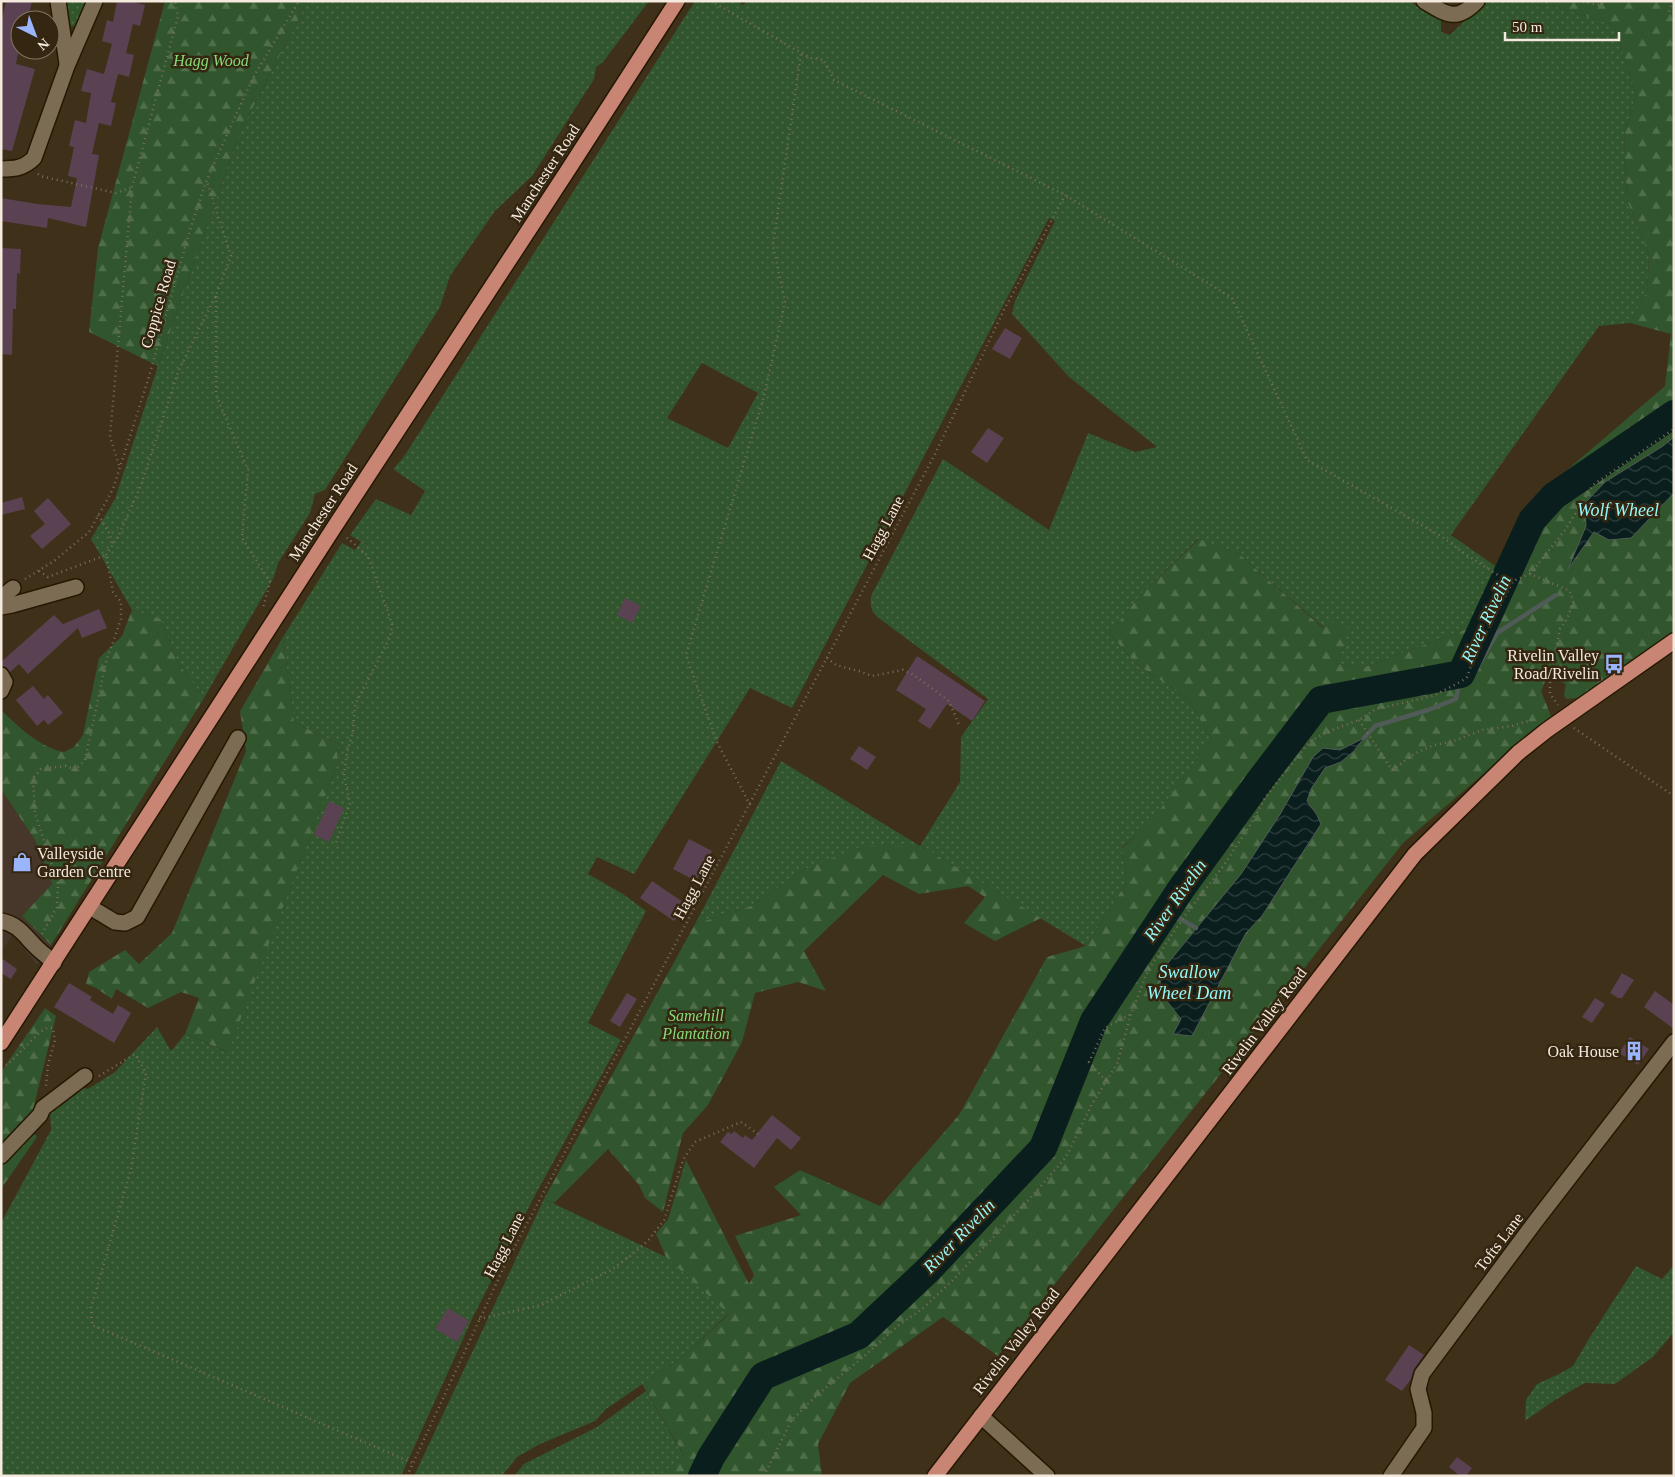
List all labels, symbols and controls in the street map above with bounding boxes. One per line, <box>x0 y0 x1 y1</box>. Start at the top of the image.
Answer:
north arrow <box>10 10 60 60</box>
scale bar <box>1505 10 1619 42</box>
text: 50 m <box>1512 19 1543 35</box>
text: N <box>35 35 52 53</box>
park label: Hagg Wood <box>172 52 250 70</box>
street label: Manchester Road <box>507 121 583 225</box>
street label: Coppice Road <box>137 258 180 350</box>
street label: Manchester Road <box>285 460 361 564</box>
street label: Hagg Lane <box>859 493 908 564</box>
water label: Wolf Wheel <box>1577 500 1659 520</box>
water label: River Rivelin <box>1457 572 1515 667</box>
place label: Rivelin Valley Road/Rivelin <box>1507 647 1599 682</box>
bus stop icon: Rivelin Valley Road/Rivelin <box>1603 653 1625 675</box>
place label: Valleyside Garden Centre <box>37 845 131 880</box>
shop icon: Valleyside Garden Centre <box>11 851 33 873</box>
street label: Hagg Lane <box>670 852 719 923</box>
water label: River Rivelin <box>1139 856 1210 945</box>
water label: Swallow Wheel Dam <box>1147 962 1231 1003</box>
street label: Rivelin Valley Road <box>1218 964 1311 1078</box>
park label: Samehill Plantation <box>661 1007 730 1042</box>
building icon: Oak House <box>1623 1040 1645 1062</box>
place label: Oak House <box>1547 1043 1619 1060</box>
water label: River Rivelin <box>918 1195 999 1278</box>
street label: Tofts Lane <box>1472 1209 1526 1275</box>
street label: Hagg Lane <box>480 1210 528 1281</box>
street label: Rivelin Valley Road <box>969 1285 1063 1398</box>

